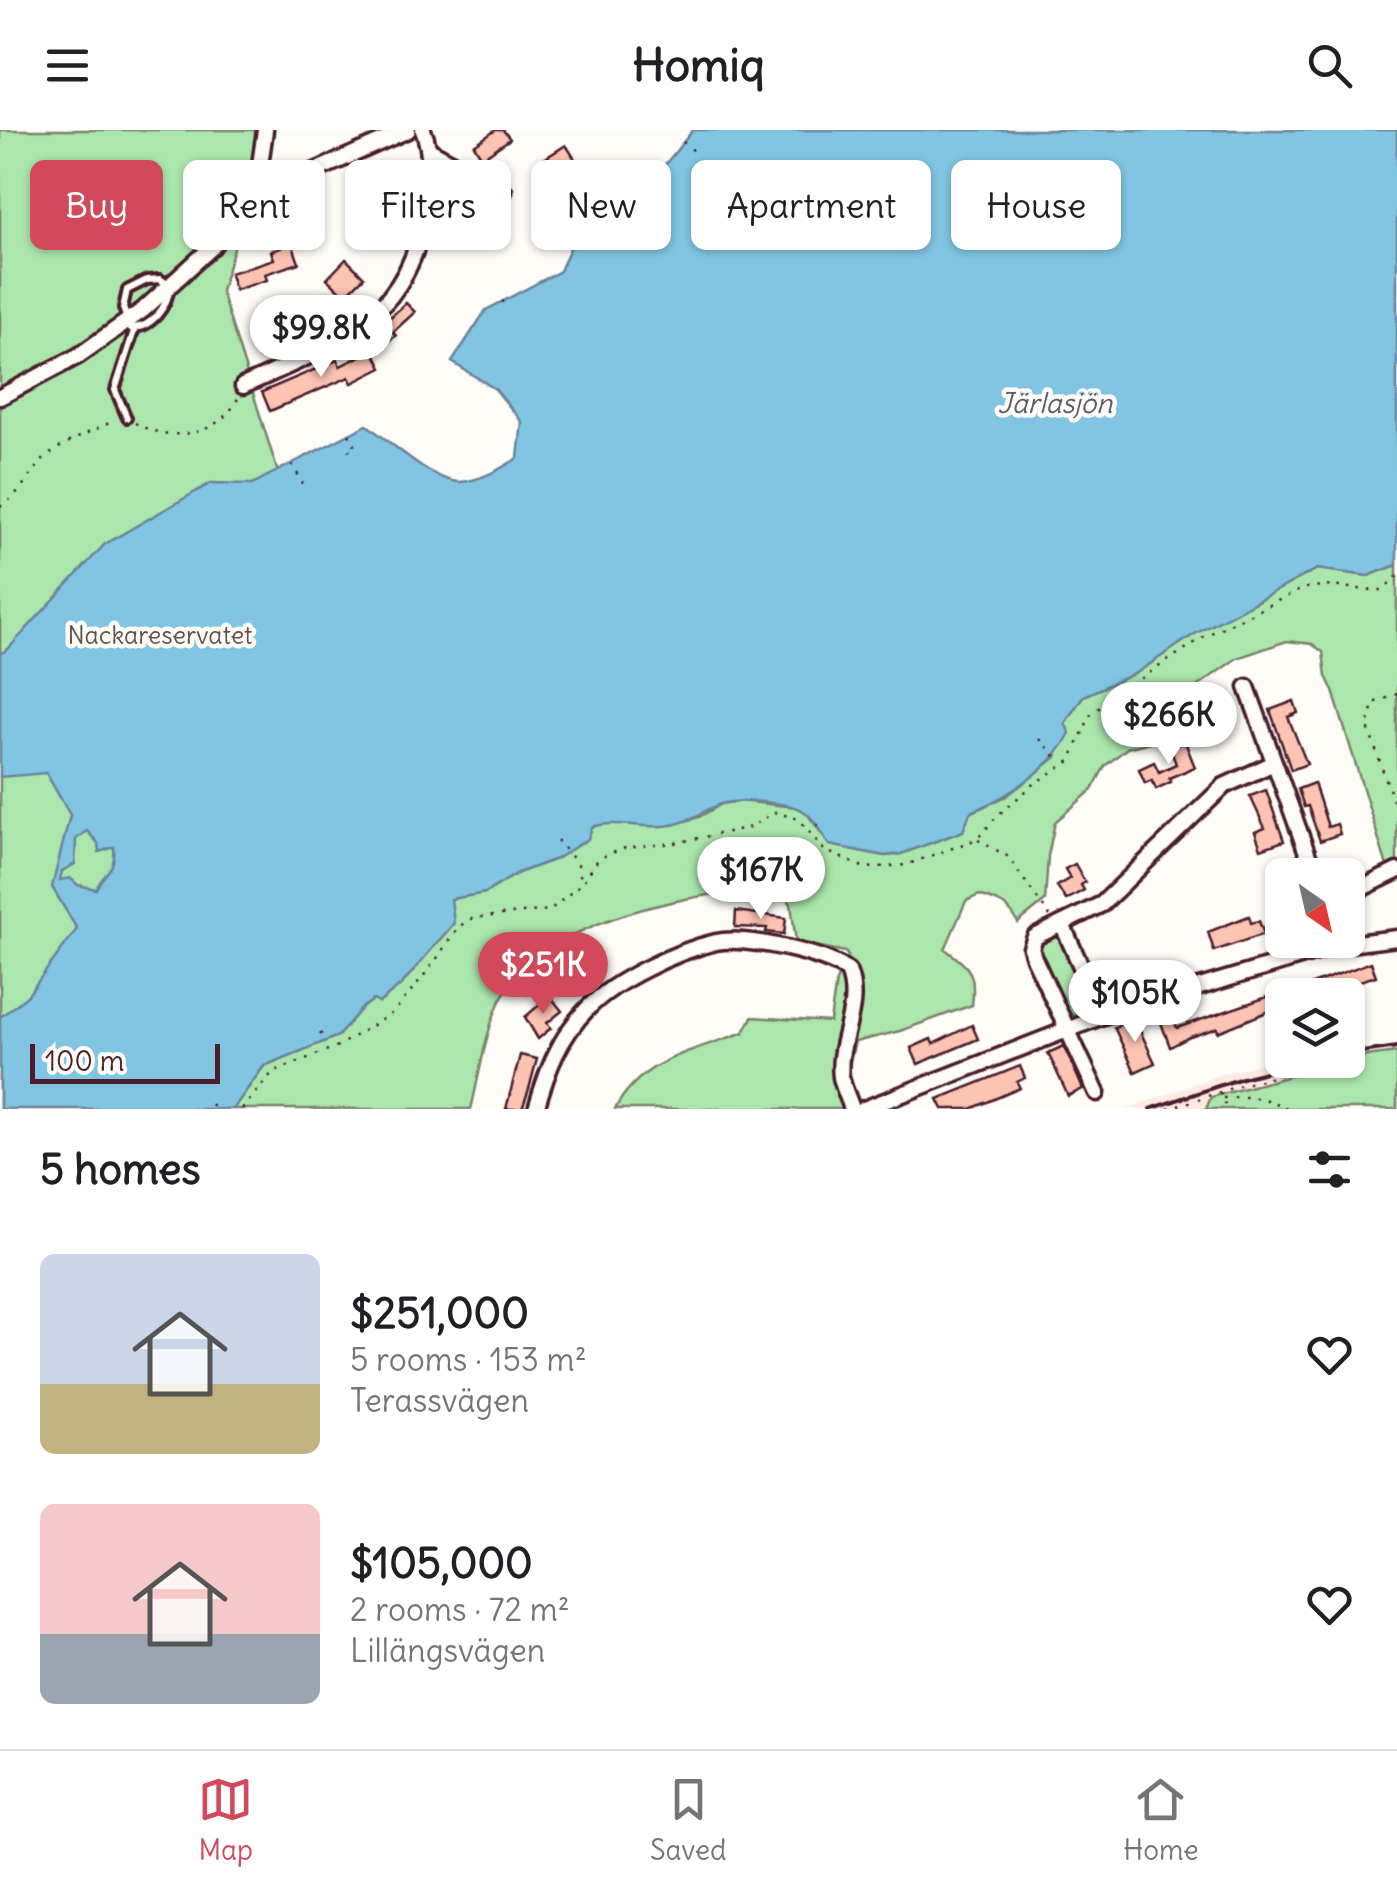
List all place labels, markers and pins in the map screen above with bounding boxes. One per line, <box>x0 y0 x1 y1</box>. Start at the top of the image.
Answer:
pin: $99.8K <box>240 295 402 380</box>
pin: $266K <box>1099 682 1239 767</box>
pin: $167K <box>691 837 831 922</box>
pin: $251K <box>473 932 613 1017</box>
pin: $105K <box>1065 960 1205 1045</box>

